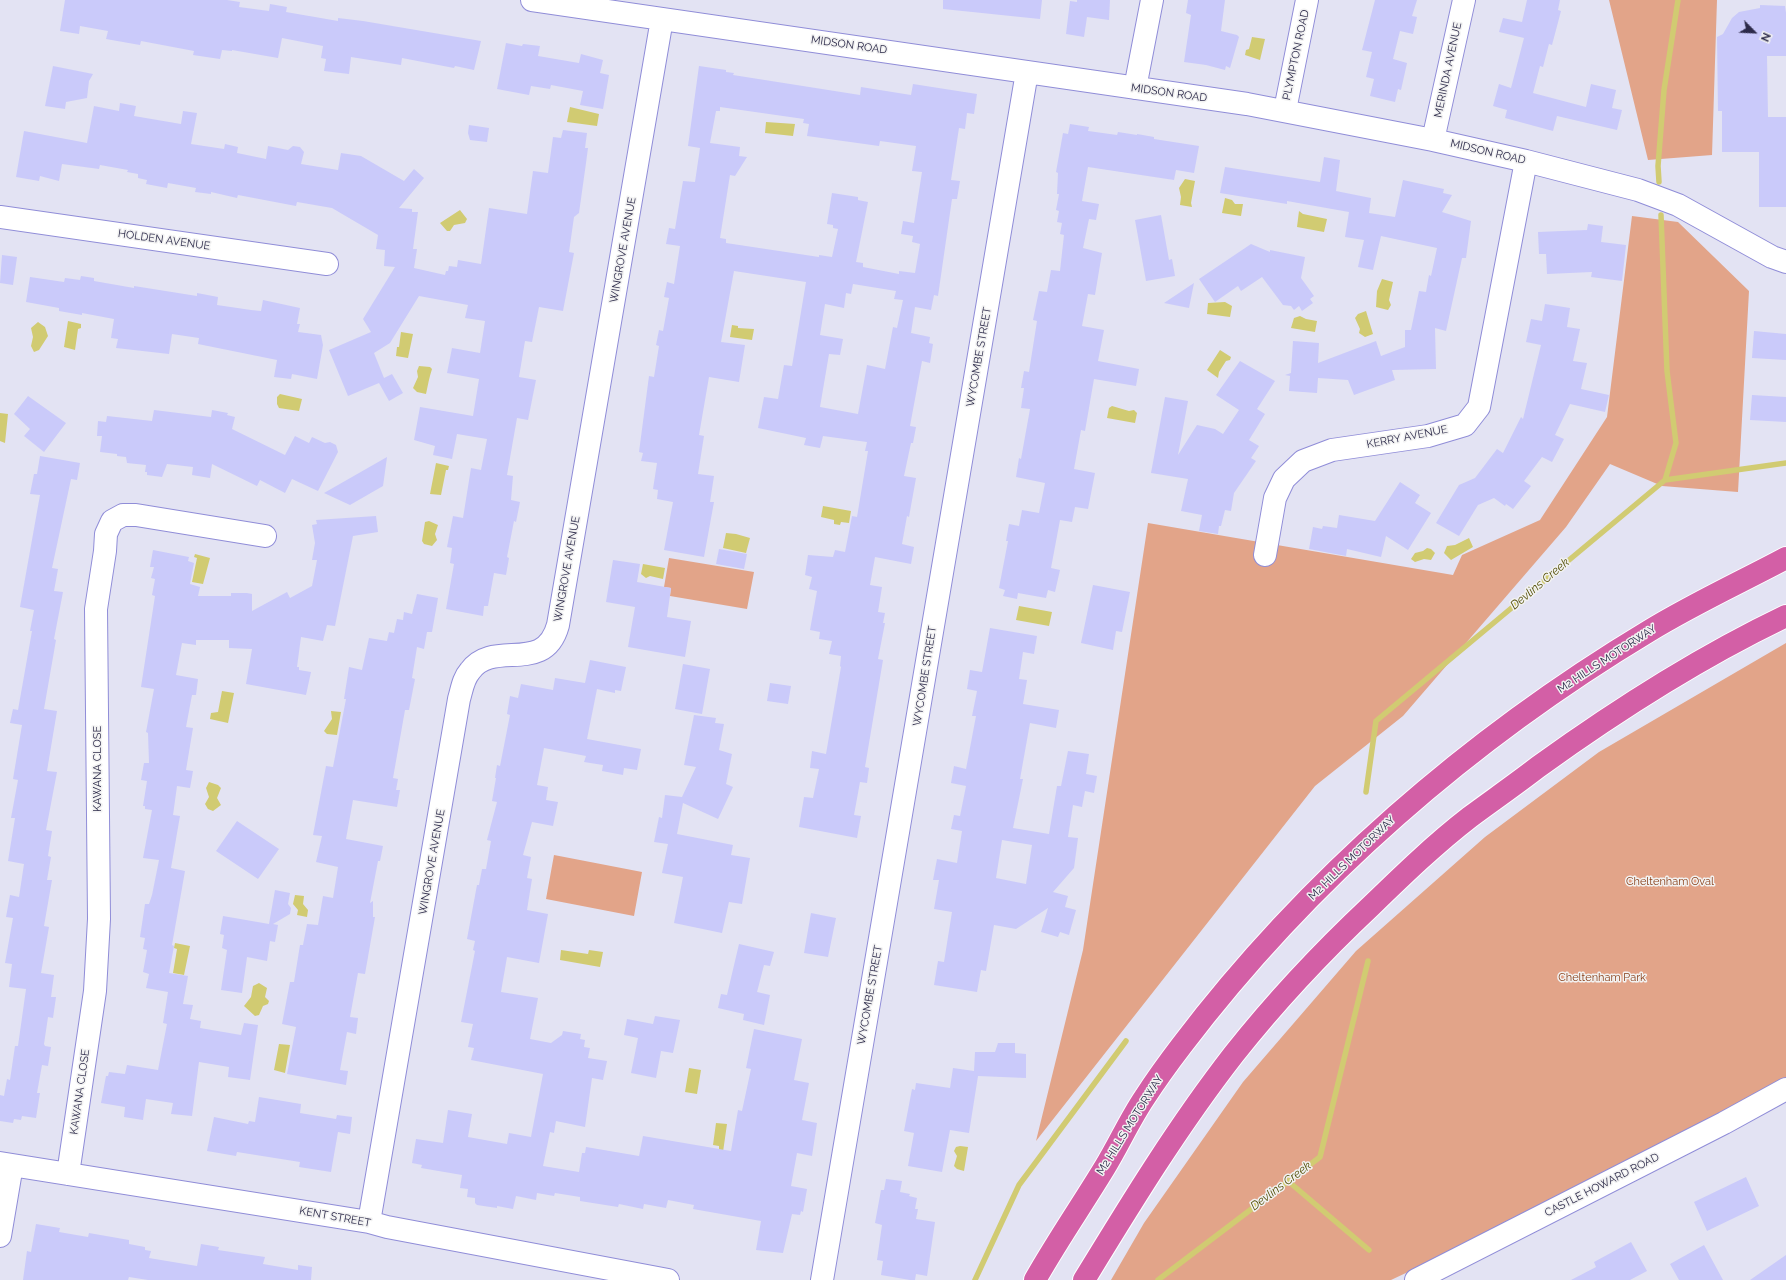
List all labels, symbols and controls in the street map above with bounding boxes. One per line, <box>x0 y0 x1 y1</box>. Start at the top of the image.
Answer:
street label: PLYMPTON ROAD <box>1280 9 1312 101</box>
north arrow <box>1734 12 1774 52</box>
street label: MERINDA AVENUE <box>1431 21 1465 119</box>
text: N <box>1758 31 1773 44</box>
street label: MIDSON ROAD <box>810 33 888 57</box>
street label: MIDSON ROAD <box>1130 81 1208 105</box>
street label: MIDSON ROAD <box>1449 137 1527 167</box>
street label: WINGROVE AVENUE <box>607 196 639 304</box>
street label: HOLDEN AVENUE <box>117 227 211 253</box>
street label: WYCOMBE STREET <box>964 306 994 408</box>
street label: KERRY AVENUE <box>1365 423 1449 451</box>
street label: WINGROVE AVENUE <box>551 515 583 623</box>
water label: Devlins Creek <box>1508 555 1572 613</box>
street label: M2 HILLS MOTORWAY <box>1555 622 1659 696</box>
street label: WYCOMBE STREET <box>911 625 939 727</box>
street label: KAWANA CLOSE <box>91 726 105 812</box>
street label: WINGROVE AVENUE <box>416 808 448 916</box>
street label: M2 HILLS MOTORWAY <box>1306 813 1398 903</box>
park label: Cheltenham Oval <box>1626 875 1714 889</box>
street label: WYCOMBE STREET <box>855 944 885 1046</box>
park label: Cheltenham Park <box>1558 971 1646 985</box>
street label: KAWANA CLOSE <box>67 1048 93 1136</box>
street label: M2 HILLS MOTORWAY <box>1094 1073 1166 1177</box>
street label: CASTLE HOWARD ROAD <box>1543 1150 1661 1220</box>
water label: Devlins Creek <box>1248 1158 1314 1214</box>
street label: KENT STREET <box>298 1204 372 1230</box>

